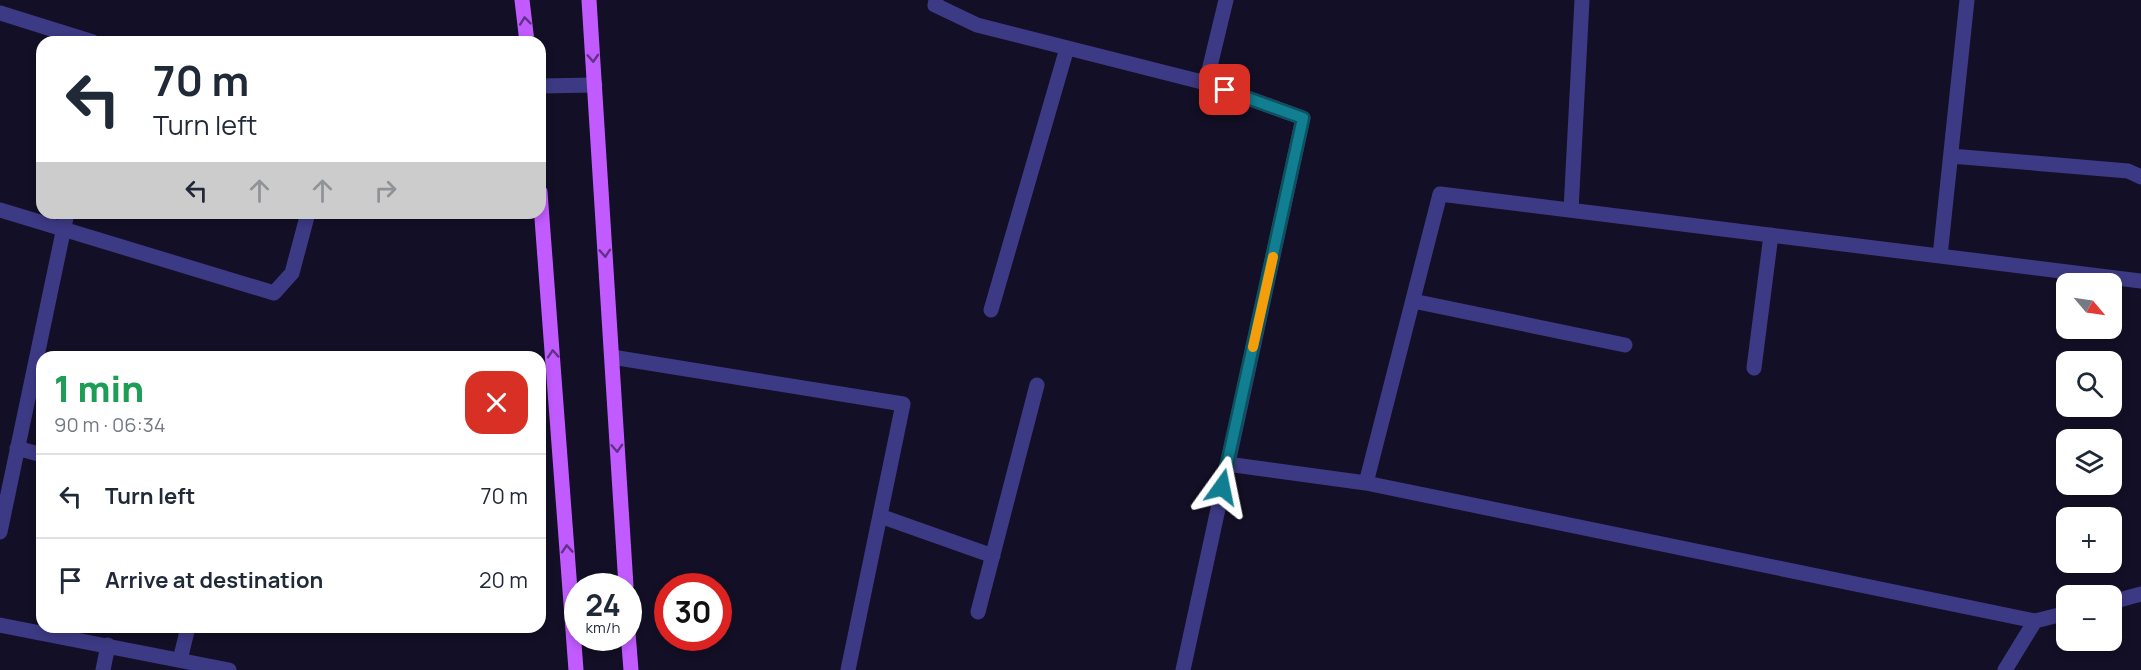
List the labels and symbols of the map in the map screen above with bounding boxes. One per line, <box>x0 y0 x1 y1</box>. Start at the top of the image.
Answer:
one-way arrow <box>519 16 531 26</box>
one-way arrow <box>587 54 600 63</box>
pin <box>1199 64 1250 115</box>
one-way arrow <box>599 249 612 258</box>
north arrow <box>2056 273 2122 339</box>
one-way arrow <box>547 350 560 359</box>
one-way arrow <box>611 443 624 452</box>
position arrow <box>1190 455 1254 519</box>
one-way arrow <box>561 544 574 553</box>
speed limit sign: 30 <box>654 573 732 651</box>

